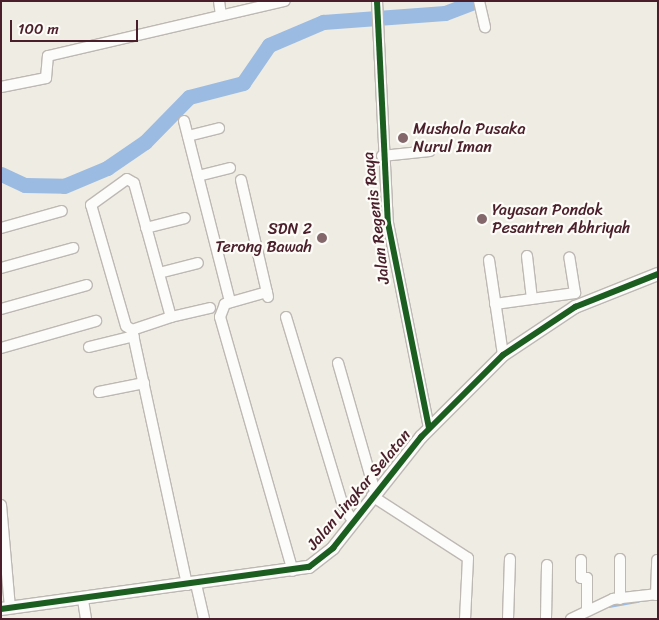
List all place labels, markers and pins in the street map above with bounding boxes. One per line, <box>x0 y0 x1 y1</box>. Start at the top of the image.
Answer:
place label: Mushola Pusaka Nurul Iman <box>413 119 525 157</box>
marker: Mushola Pusaka Nurul Iman <box>397 132 409 144</box>
place label: Yayasan Pondok Pesantren Abhriyah <box>492 200 631 238</box>
marker: Yayasan Pondok Pesantren Abhriyah <box>476 213 488 225</box>
place label: SDN 2 Terong Bawah <box>215 219 312 257</box>
marker: SDN 2 Terong Bawah <box>316 232 328 244</box>

